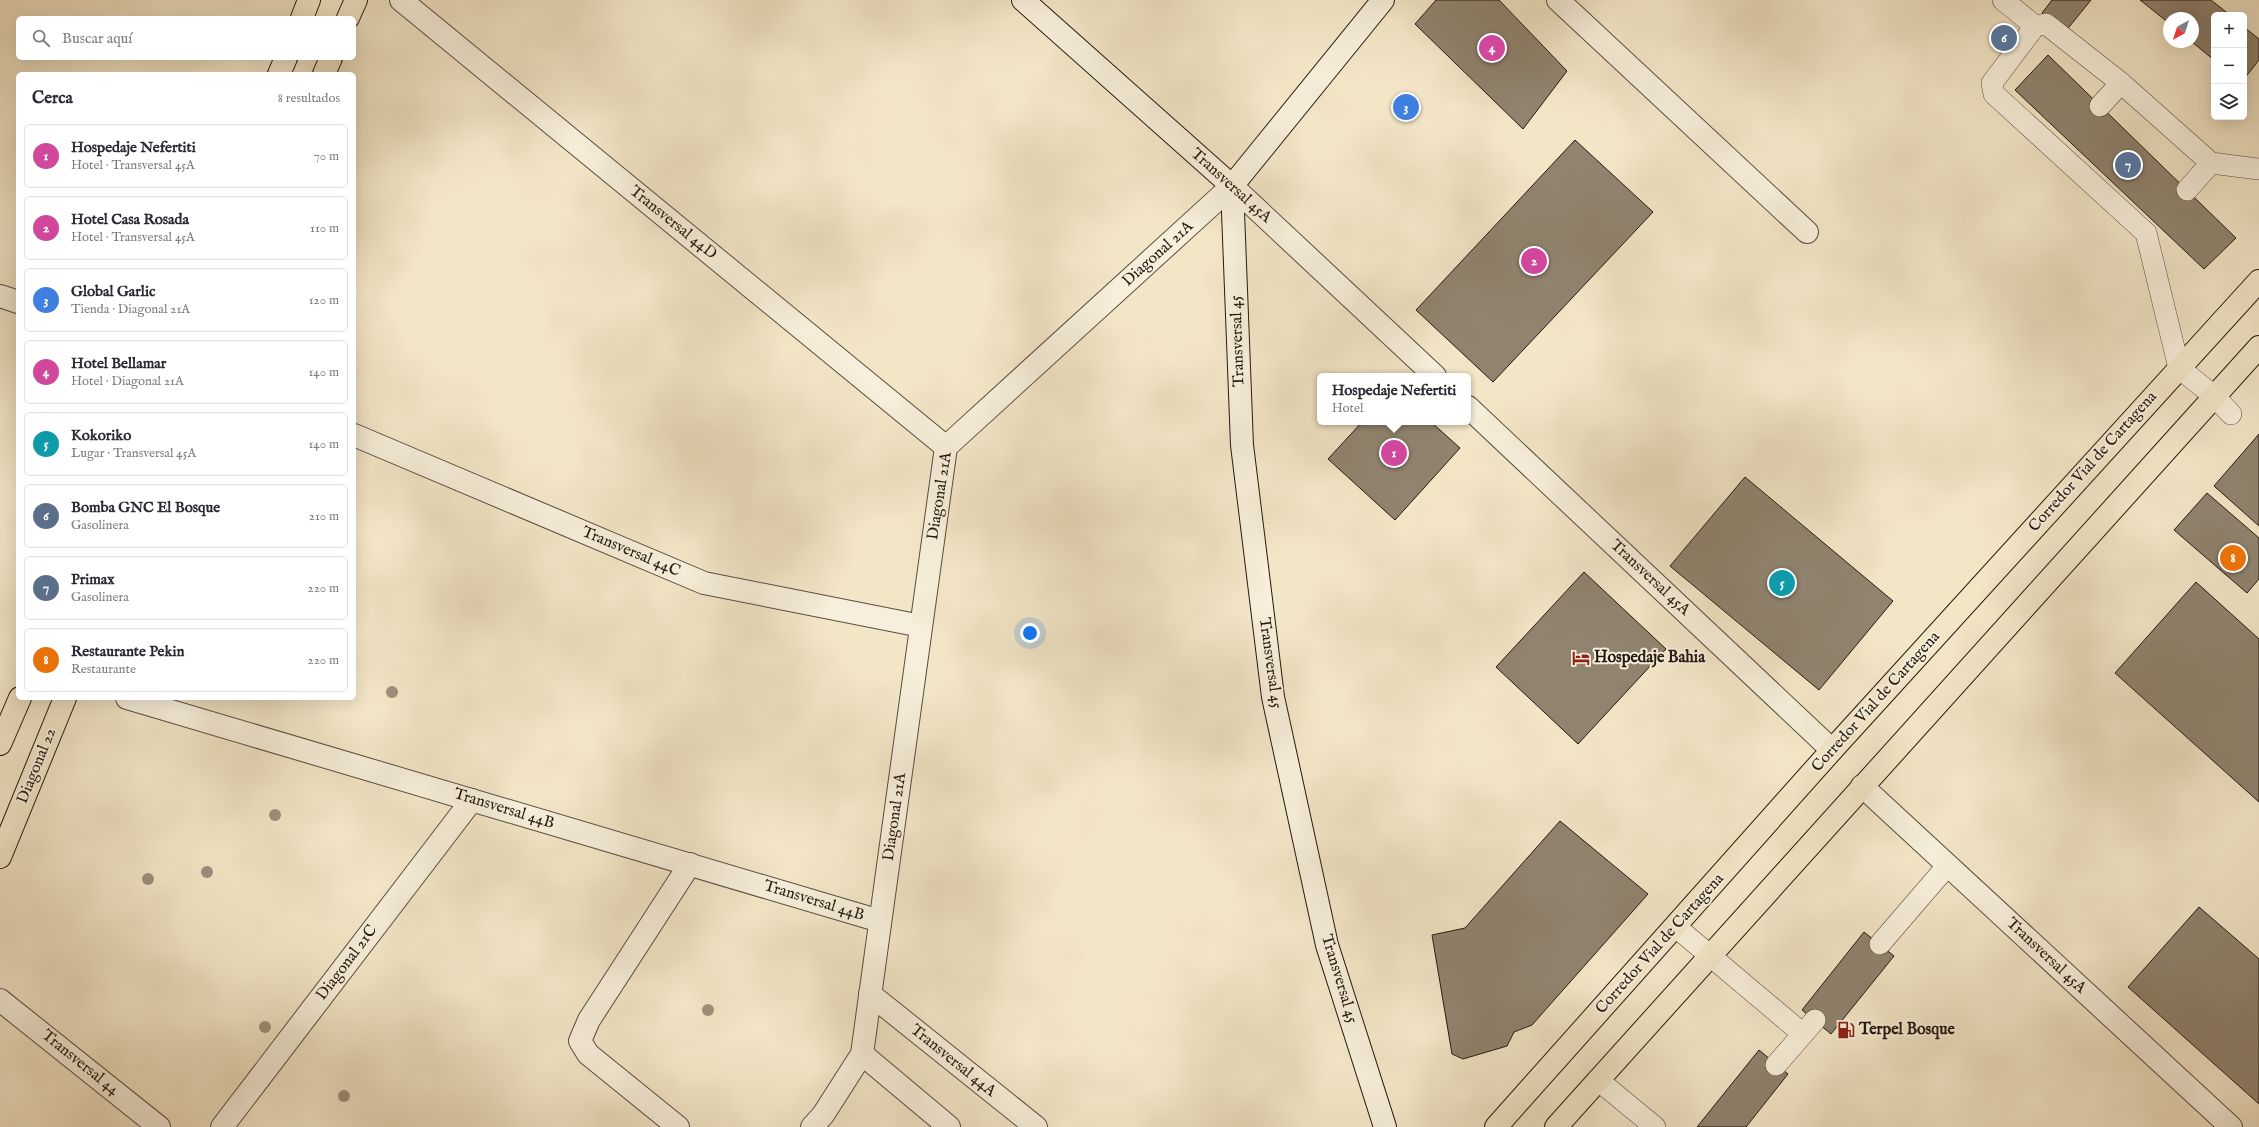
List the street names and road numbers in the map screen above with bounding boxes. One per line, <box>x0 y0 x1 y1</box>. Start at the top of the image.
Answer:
street label: Transversal 45A <box>1186 144 1277 228</box>
street label: Transversal 44D <box>625 182 721 264</box>
street label: Diagonal 21A <box>1118 216 1199 291</box>
street label: Transversal 45 <box>1226 295 1250 387</box>
street label: Corredor Vial de Cartagena <box>2024 387 2162 537</box>
street label: Diagonal 21A <box>923 449 957 541</box>
street label: Transversal 44C <box>579 522 683 582</box>
street label: Transversal 45A <box>1606 536 1695 621</box>
street label: Transversal 45 <box>1254 616 1286 710</box>
street label: Corredor Vial de Cartagena <box>1807 627 1945 777</box>
street label: Diagonal 22 <box>13 725 61 807</box>
street label: Diagonal 21A <box>879 770 911 862</box>
street label: Transversal 44B <box>451 784 557 834</box>
street label: Corredor Vial de Cartagena <box>1591 869 1729 1019</box>
street label: Transversal 44B <box>761 876 867 926</box>
street label: Transversal 45A <box>2002 914 2091 999</box>
street label: Diagonal 21C <box>312 921 382 1005</box>
street label: Transversal 45 <box>1316 932 1362 1026</box>
street label: Transversal 44A <box>906 1020 1001 1102</box>
street label: Transversal 44 <box>37 1026 123 1100</box>

